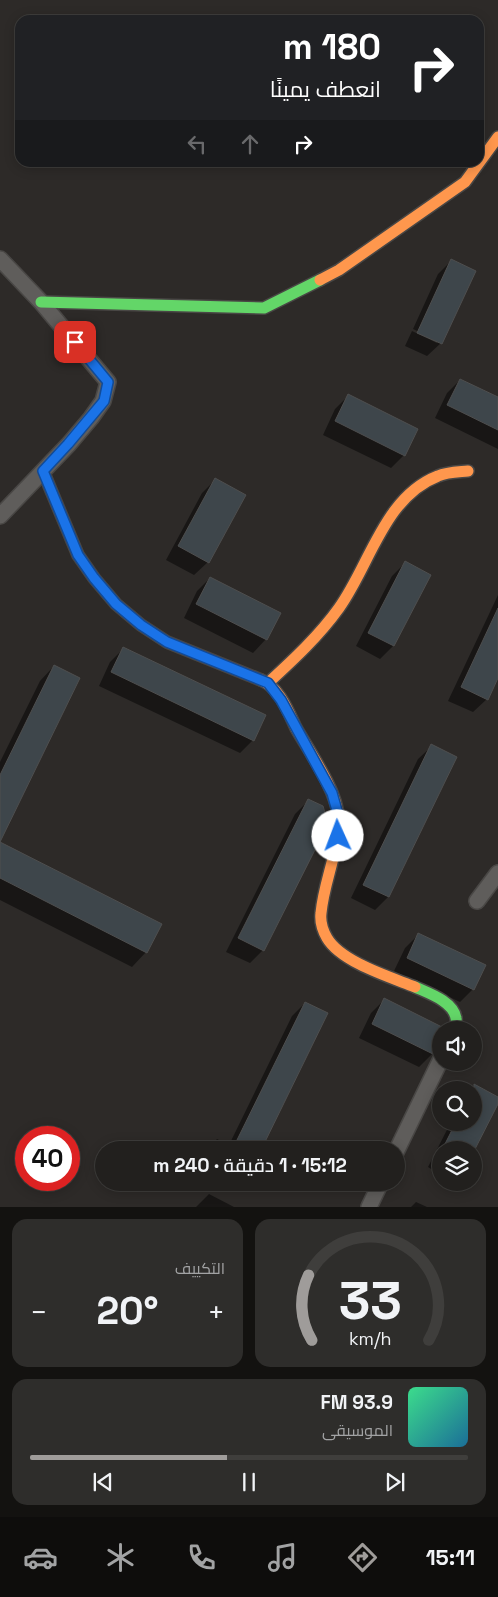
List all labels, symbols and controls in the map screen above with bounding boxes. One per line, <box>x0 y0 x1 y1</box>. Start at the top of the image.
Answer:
text: 180 m <box>283 25 381 69</box>
icon: right <box>399 35 464 100</box>
text: انعطف يمينًا <box>270 75 381 103</box>
icon: left <box>183 130 211 158</box>
icon: ahead <box>236 130 264 158</box>
icon: right <box>289 130 317 158</box>
pin <box>54 321 96 363</box>
icon: arrive <box>61 328 89 356</box>
position arrow <box>311 809 363 861</box>
map controls <box>432 1021 482 1191</box>
button: sound <box>432 1021 482 1071</box>
button: search <box>432 1081 482 1131</box>
speed limit sign: 40 <box>15 1126 80 1191</box>
button: layers <box>432 1141 482 1191</box>
text: 15:12 · 1 دقيقة · 240 m <box>153 1153 347 1178</box>
text: التكييف <box>175 1258 225 1279</box>
text: 33 <box>339 1268 402 1334</box>
text: 20° <box>96 1287 159 1335</box>
text: − <box>30 1294 47 1330</box>
text: + <box>208 1294 225 1330</box>
text: km/h <box>349 1327 392 1350</box>
text: 93.9 FM <box>321 1390 393 1415</box>
text: الموسيقى <box>322 1420 393 1441</box>
icon: previous <box>89 1468 117 1496</box>
icon: pause <box>235 1468 263 1496</box>
icon: next <box>381 1468 409 1496</box>
icon: car <box>23 1540 58 1575</box>
icon: climate <box>103 1540 138 1575</box>
icon: phone <box>184 1540 219 1575</box>
icon: music <box>265 1540 300 1575</box>
icon: directions <box>345 1540 380 1575</box>
text: 15:11 <box>426 1543 475 1571</box>

